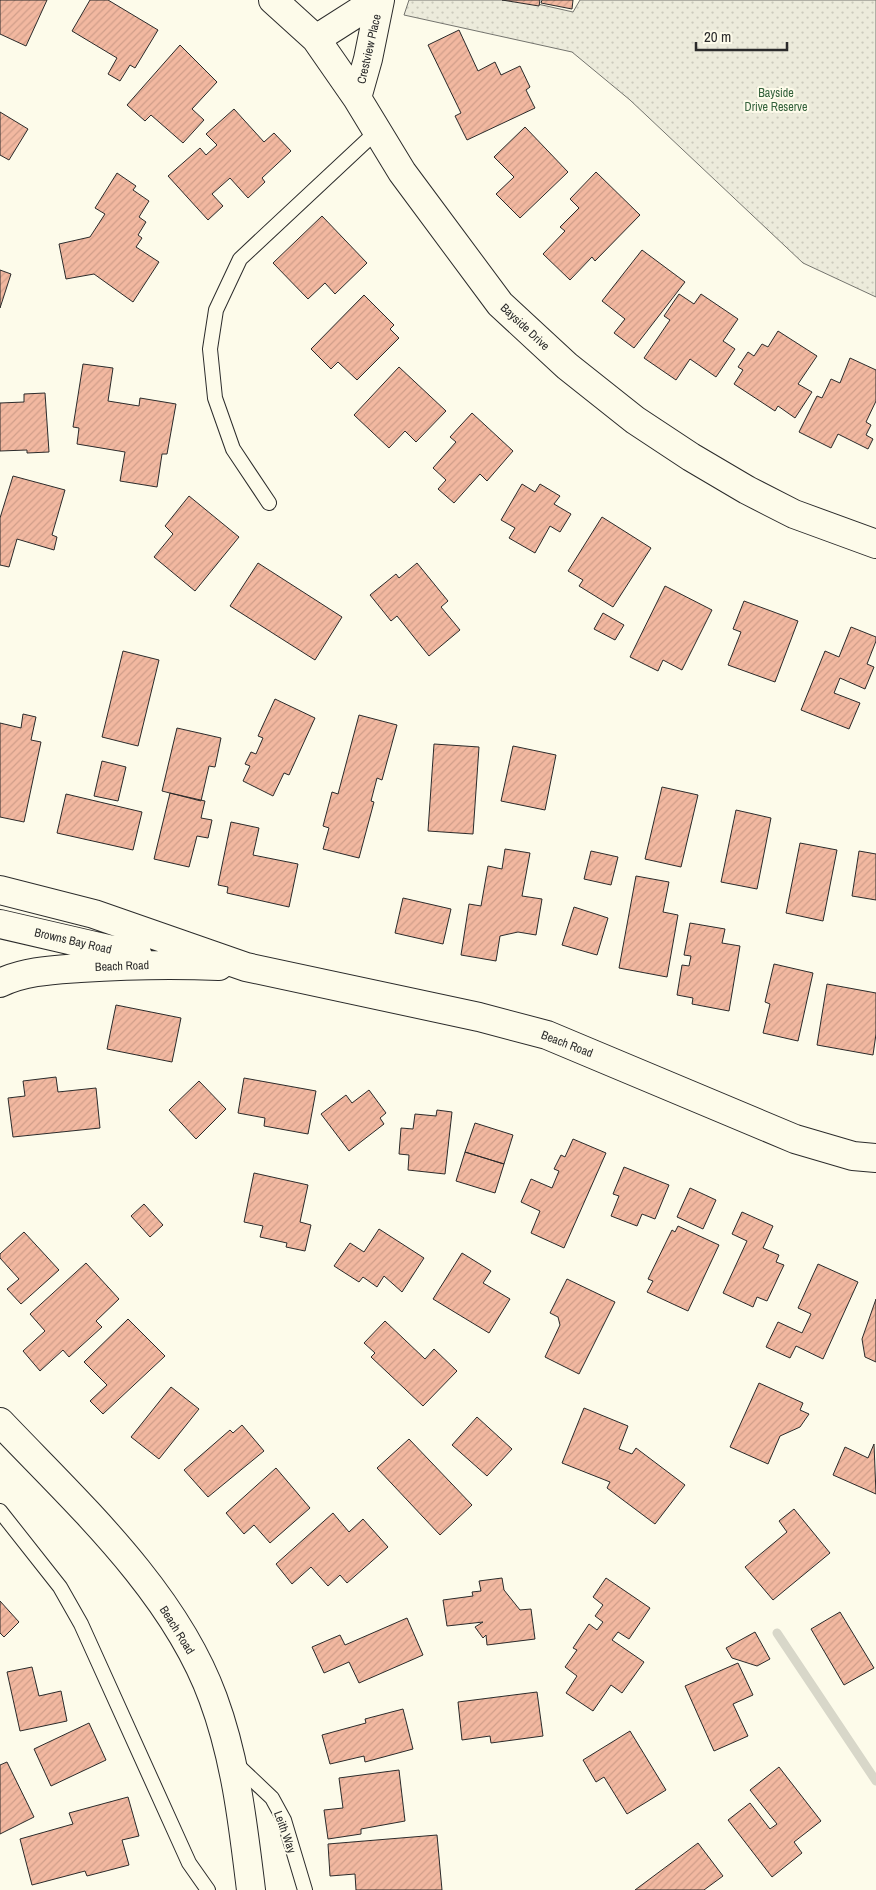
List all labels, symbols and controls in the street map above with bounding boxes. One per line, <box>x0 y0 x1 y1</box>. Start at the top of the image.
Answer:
street label: Crestview Place <box>353 13 385 85</box>
scale bar <box>696 20 787 52</box>
text: 20 m <box>704 26 731 47</box>
park label: Bayside Drive Reserve <box>745 85 807 115</box>
street label: Bayside Drive <box>497 300 553 354</box>
street label: Browns Bay Road <box>33 924 113 958</box>
street label: Beach Road <box>95 957 149 975</box>
street label: Beach Road <box>539 1027 595 1061</box>
street label: Beach Road <box>156 1603 198 1657</box>
street label: Leith Way <box>270 1809 300 1855</box>

